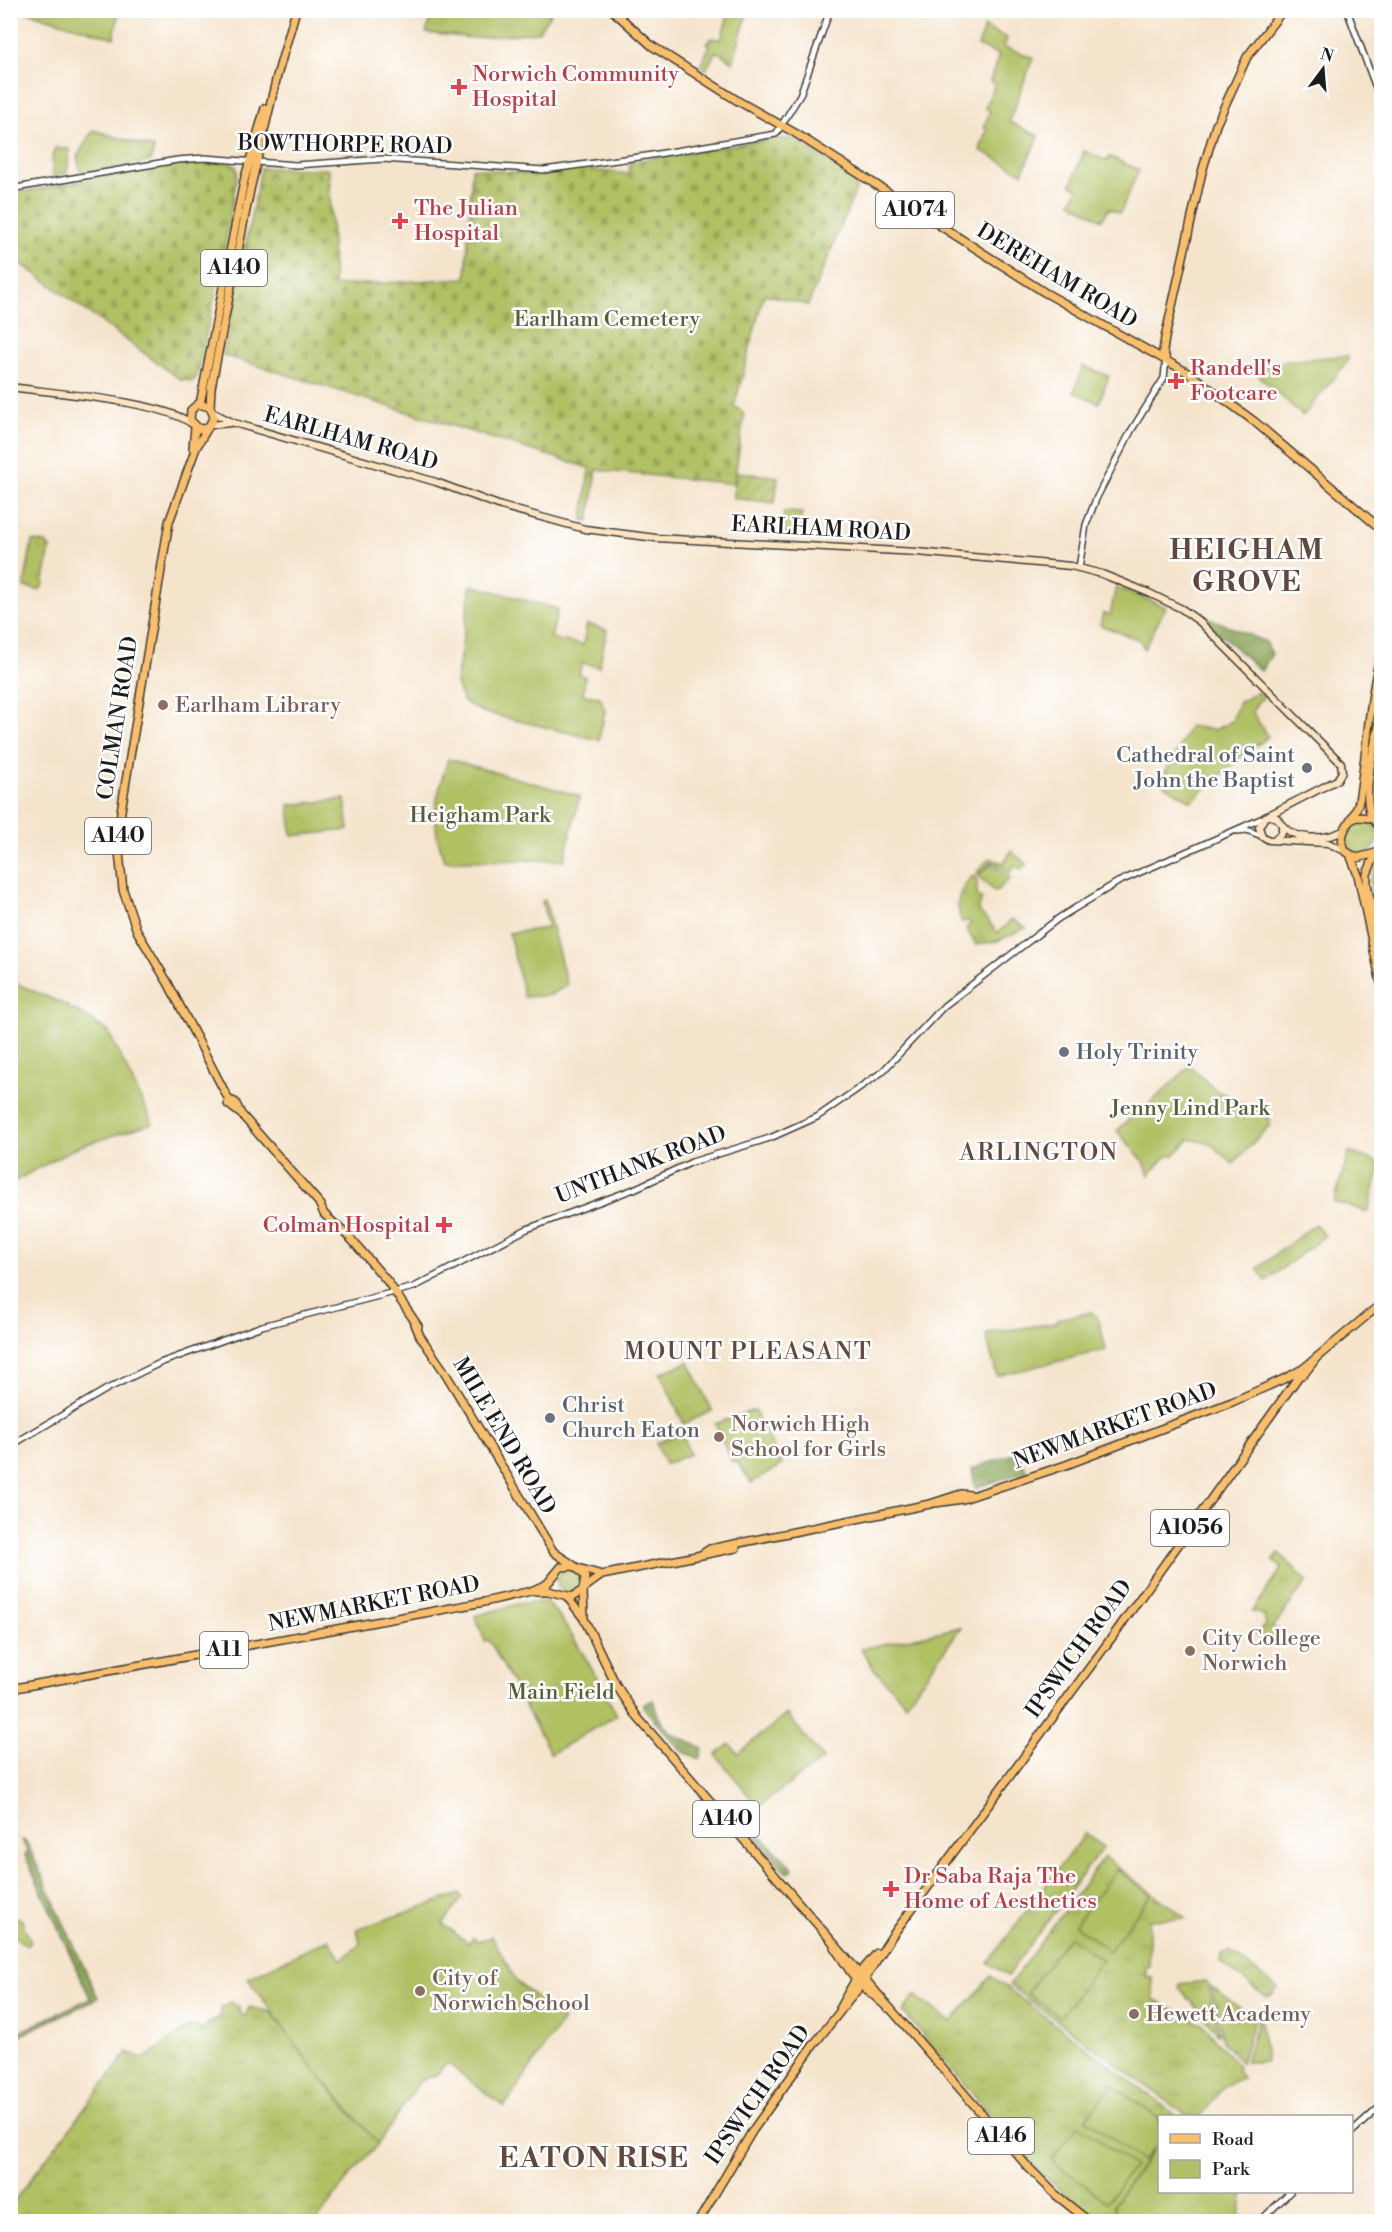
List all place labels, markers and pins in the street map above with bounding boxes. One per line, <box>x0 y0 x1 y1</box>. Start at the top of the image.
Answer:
place label: Norwich Community Hospital <box>472 61 679 113</box>
marker: Norwich Community Hospital <box>450 78 468 96</box>
place label: The Julian Hospital <box>414 195 518 247</box>
marker: The Julian Hospital <box>391 212 409 230</box>
place label: Randell's Footcare <box>1190 355 1281 407</box>
marker: Randell's Footcare <box>1167 372 1185 390</box>
place label: Earlham Library <box>175 692 341 719</box>
marker: Earlham Library <box>156 698 170 712</box>
place label: Cathedral of Saint John the Baptist <box>1116 742 1295 794</box>
marker: Cathedral of Saint John the Baptist <box>1300 761 1314 775</box>
place label: Holy Trinity <box>1076 1039 1198 1066</box>
marker: Holy Trinity <box>1057 1045 1071 1059</box>
place label: Colman Hospital <box>263 1212 430 1239</box>
marker: Colman Hospital <box>435 1216 453 1234</box>
place label: Christ Church Eaton <box>562 1392 700 1444</box>
marker: Christ Church Eaton <box>543 1411 557 1425</box>
place label: Norwich High School for Girls <box>731 1411 886 1463</box>
marker: Norwich High School for Girls <box>712 1430 726 1444</box>
place label: City College Norwich <box>1202 1625 1321 1677</box>
marker: City College Norwich <box>1183 1644 1197 1658</box>
place label: Dr Saba Raja The Home of Aesthetics <box>904 1863 1097 1915</box>
marker: Dr Saba Raja The Home of Aesthetics <box>882 1880 900 1898</box>
place label: City of Norwich School <box>432 1965 590 2017</box>
marker: City of Norwich School <box>413 1984 427 1998</box>
place label: Hewett Academy <box>1146 2001 1311 2028</box>
marker: Hewett Academy <box>1127 2007 1141 2021</box>

